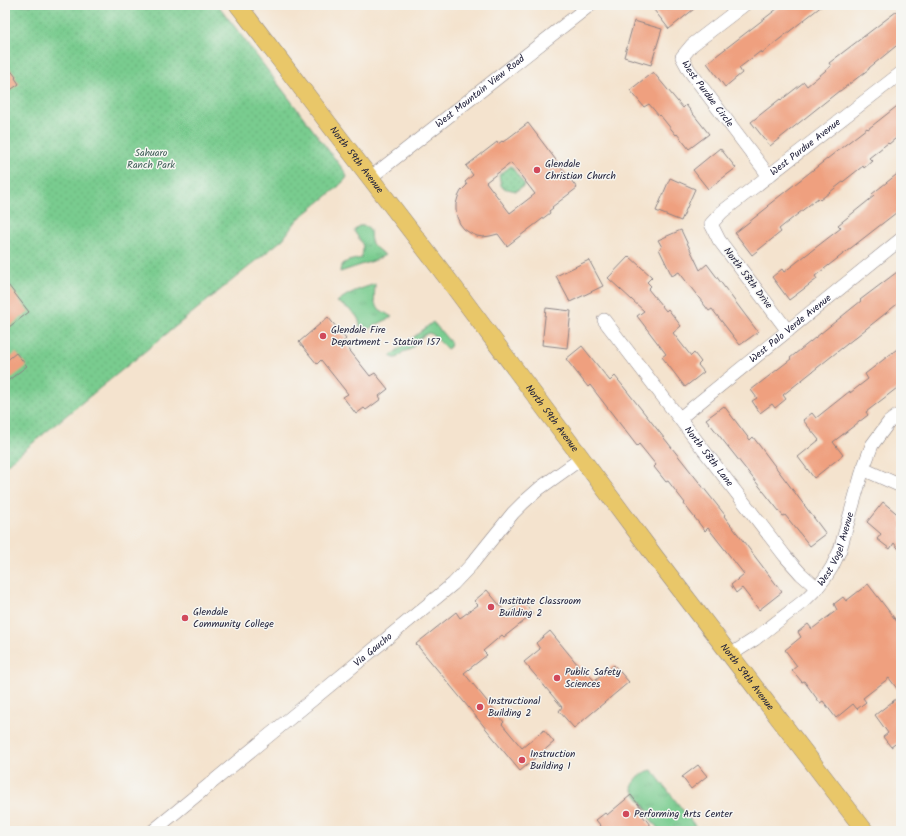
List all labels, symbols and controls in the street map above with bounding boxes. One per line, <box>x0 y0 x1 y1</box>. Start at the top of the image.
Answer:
street label: West Mountain View Road <box>432 50 529 132</box>
street label: West Purdue Circle <box>677 58 738 131</box>
street label: West Purdue Avenue <box>767 114 845 180</box>
street label: North 59th Avenue <box>325 123 388 197</box>
park label: Sahuaro Ranch Park <box>127 145 175 173</box>
place label: Glendale Christian Church <box>545 156 616 184</box>
marker: Glendale Christian Church <box>532 165 542 175</box>
street label: North 58th Drive <box>720 244 777 312</box>
street label: West Palo Verde Avenue <box>746 290 835 367</box>
place label: Glendale Fire Department - Station 157 <box>331 322 440 350</box>
marker: Glendale Fire Department - Station 157 <box>318 331 328 341</box>
street label: North 59th Avenue <box>521 381 583 456</box>
street label: North 58th Lane <box>680 423 737 491</box>
street label: West Vogel Avenue <box>813 510 859 590</box>
place label: Institute Classroom Building 2 <box>499 593 581 621</box>
marker: Institute Classroom Building 2 <box>486 602 496 612</box>
place label: Glendale Community College <box>193 604 274 632</box>
marker: Glendale Community College <box>180 613 190 623</box>
street label: Via Gaucho <box>350 629 396 671</box>
street label: North 59th Avenue <box>716 640 778 714</box>
place label: Public Safety Sciences <box>565 664 621 692</box>
marker: Public Safety Sciences <box>552 673 562 683</box>
place label: Instructional Building 2 <box>488 693 541 721</box>
marker: Instructional Building 2 <box>475 702 485 712</box>
place label: Instruction Building 1 <box>530 746 575 774</box>
marker: Instruction Building 1 <box>517 755 527 765</box>
place label: Performing Arts Center <box>634 806 733 822</box>
marker: Performing Arts Center <box>621 809 631 819</box>

